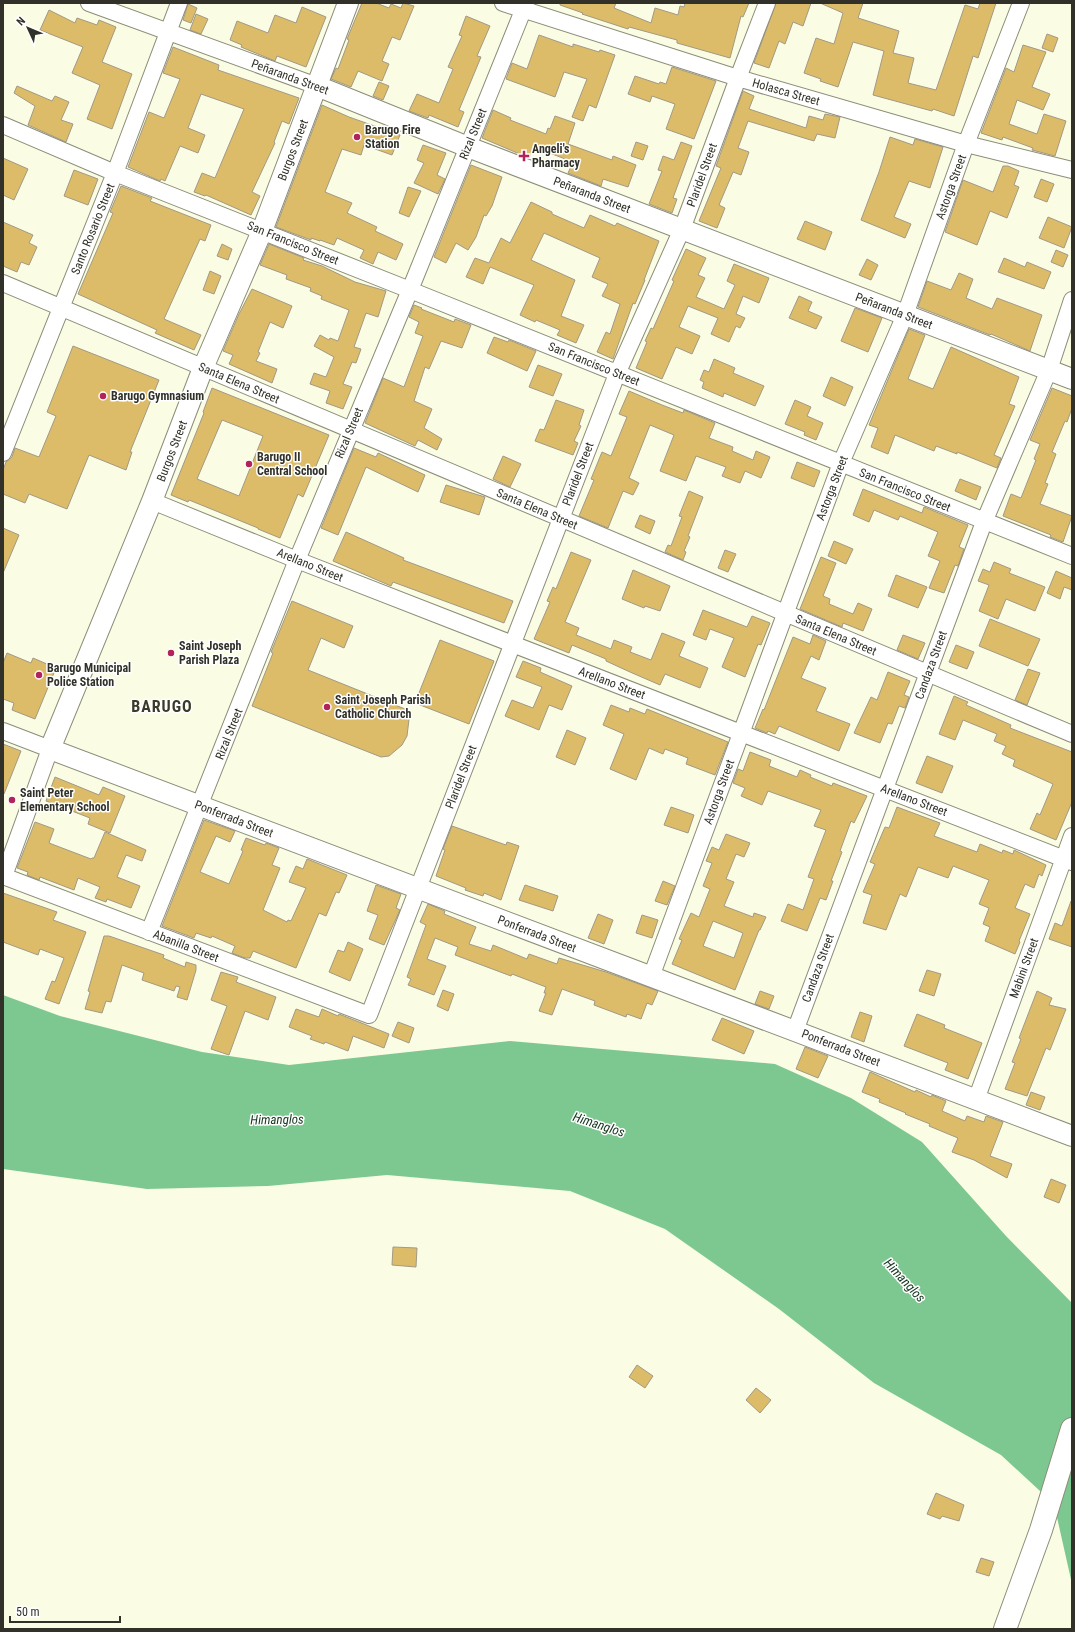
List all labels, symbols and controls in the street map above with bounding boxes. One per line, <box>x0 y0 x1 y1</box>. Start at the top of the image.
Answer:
north arrow <box>8 8 48 48</box>
text: N <box>14 14 28 28</box>
street label: Peñaranda Street <box>249 57 331 98</box>
street label: Holasca Street <box>751 76 822 108</box>
street label: Rizal Street <box>456 106 490 162</box>
street label: Burgos Street <box>275 117 311 182</box>
place label: Barugo Fire Station <box>365 123 421 151</box>
marker: Barugo Fire Station <box>352 132 362 142</box>
street label: Plaridel Street <box>684 141 720 209</box>
place label: Angeli's Pharmacy <box>532 142 580 170</box>
marker: Angeli's Pharmacy <box>519 151 529 161</box>
street label: Astorga Street <box>933 152 969 221</box>
street label: Peñaranda Street <box>552 174 633 216</box>
street label: Santo Rosario Street <box>68 181 118 277</box>
street label: San Francisco Street <box>245 218 341 268</box>
street label: Peñaranda Street <box>854 290 935 332</box>
street label: San Francisco Street <box>546 339 642 389</box>
street label: Santa Elena Street <box>196 360 282 407</box>
place label: Barugo Gymnasium <box>111 389 204 403</box>
marker: Barugo Gymnasium <box>98 391 108 401</box>
street label: Rizal Street <box>332 405 366 460</box>
street label: Burgos Street <box>154 418 190 483</box>
street label: Plaridel Street <box>559 440 597 508</box>
place label: Barugo II Central School <box>257 450 327 478</box>
street label: Astorga Street <box>813 453 851 522</box>
marker: Barugo II Central School <box>244 459 254 469</box>
street label: San Francisco Street <box>857 465 953 515</box>
street label: Santa Elena Street <box>494 486 580 533</box>
street label: Arellano Street <box>275 545 346 585</box>
street label: Santa Elena Street <box>793 612 879 659</box>
street label: Candaza Street <box>912 628 950 701</box>
place label: Saint Joseph Parish Plaza <box>179 639 241 667</box>
marker: Saint Joseph Parish Plaza <box>166 648 176 658</box>
place label: Barugo Municipal Police Station <box>47 661 131 689</box>
street label: Arellano Street <box>577 664 648 702</box>
marker: Barugo Municipal Police Station <box>34 670 44 680</box>
place label: Saint Joseph Parish Catholic Church <box>335 693 431 721</box>
district label: BARUGO <box>131 697 193 716</box>
marker: Saint Joseph Parish Catholic Church <box>322 702 332 712</box>
street label: Rizal Street <box>212 706 246 762</box>
street label: Plaridel Street <box>442 743 480 811</box>
street label: Astorga Street <box>701 757 737 826</box>
street label: Arellano Street <box>879 781 950 819</box>
place label: Saint Peter Elementary School <box>20 786 110 814</box>
marker: Saint Peter Elementary School <box>7 795 17 805</box>
street label: Ponferrada Street <box>193 798 276 841</box>
street label: Ponferrada Street <box>496 913 579 956</box>
street label: Abanilla Street <box>151 927 221 965</box>
street label: Candaza Street <box>799 931 837 1004</box>
street label: Mabini Street <box>1007 936 1041 1000</box>
street label: Ponferrada Street <box>800 1027 883 1070</box>
water label: Himanglos <box>571 1109 627 1140</box>
water label: Himanglos <box>250 1112 304 1127</box>
water label: Himanglos <box>881 1256 929 1305</box>
scale bar <box>10 1598 120 1624</box>
text: 50 m <box>16 1605 40 1619</box>

